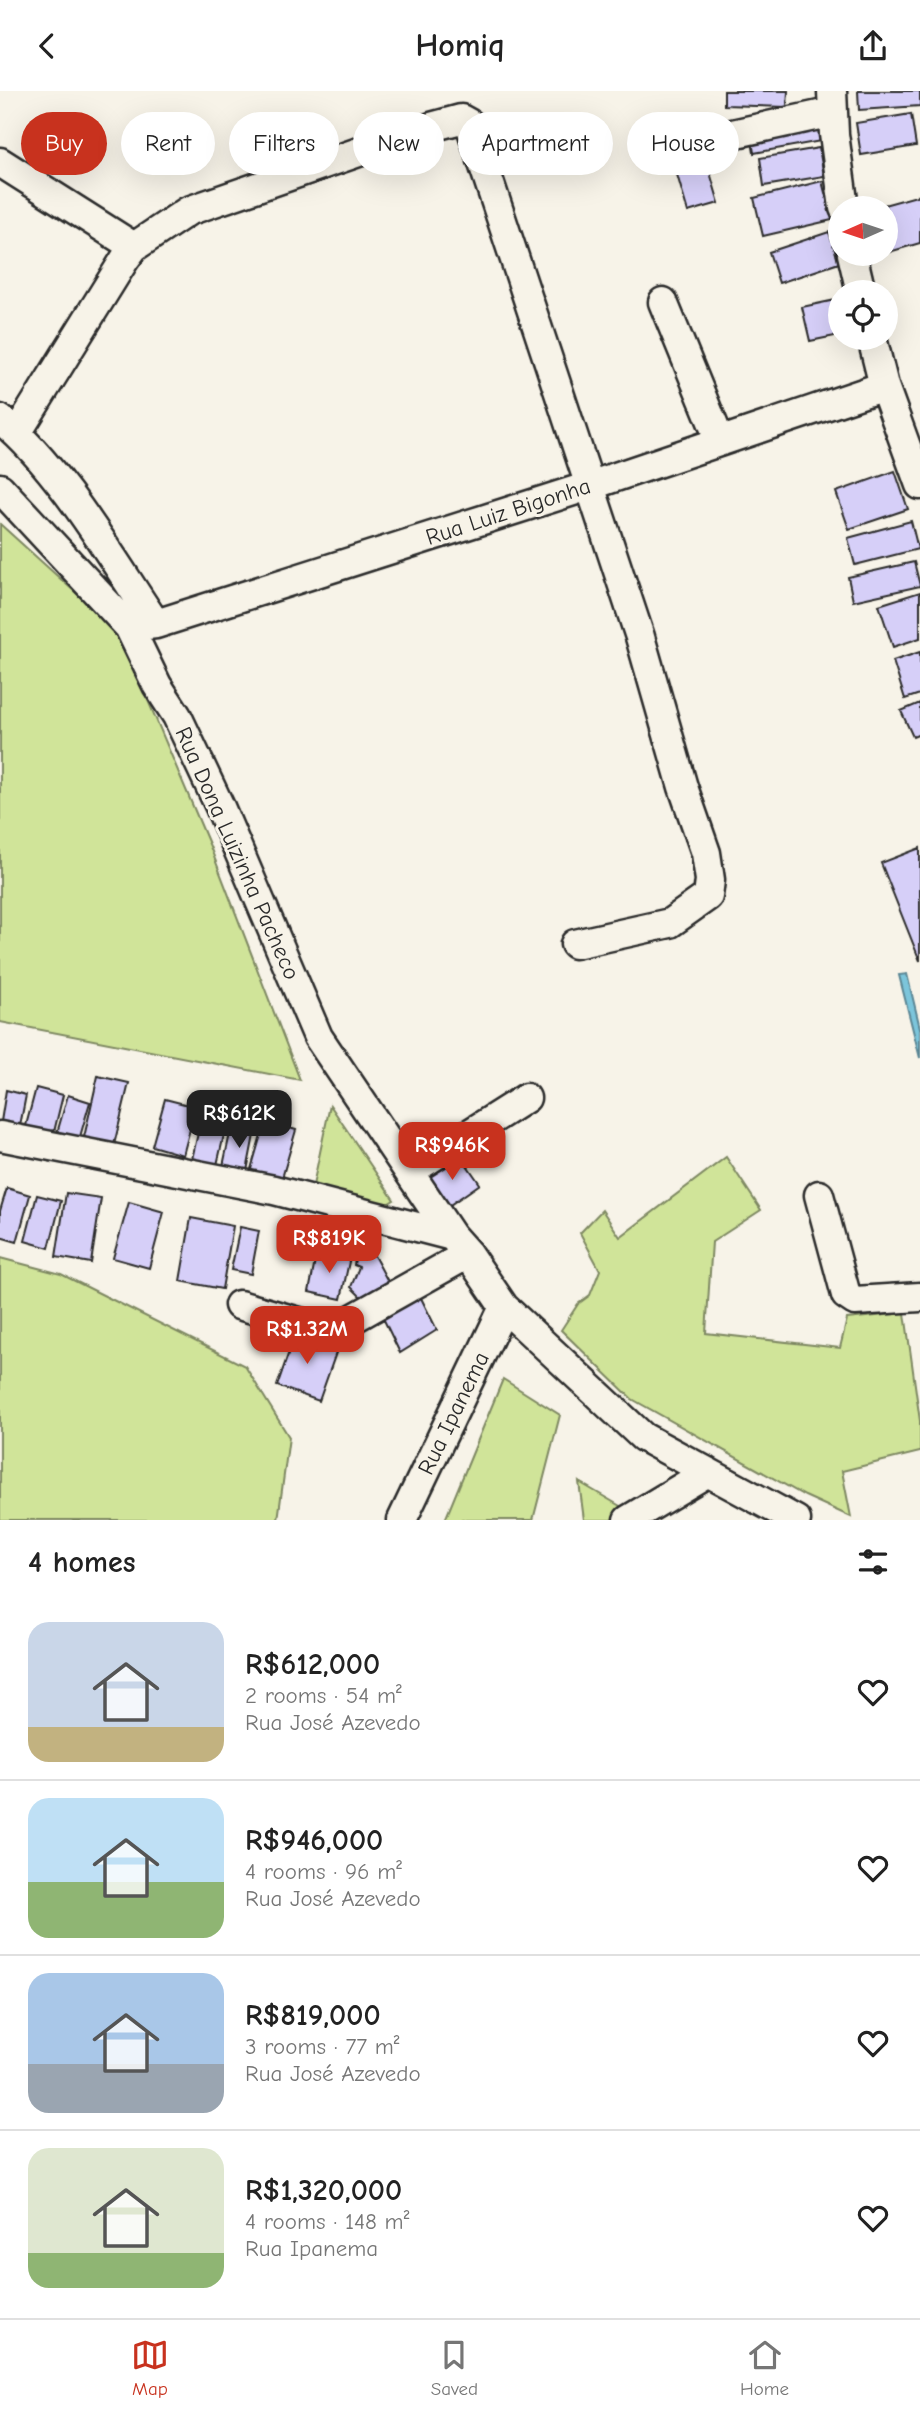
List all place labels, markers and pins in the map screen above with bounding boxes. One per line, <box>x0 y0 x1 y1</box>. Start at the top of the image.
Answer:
pin: R$612K <box>182 1091 296 1150</box>
pin: R$946K <box>395 1123 509 1182</box>
pin: R$819K <box>272 1215 386 1275</box>
pin: R$1.32M <box>242 1307 372 1366</box>

